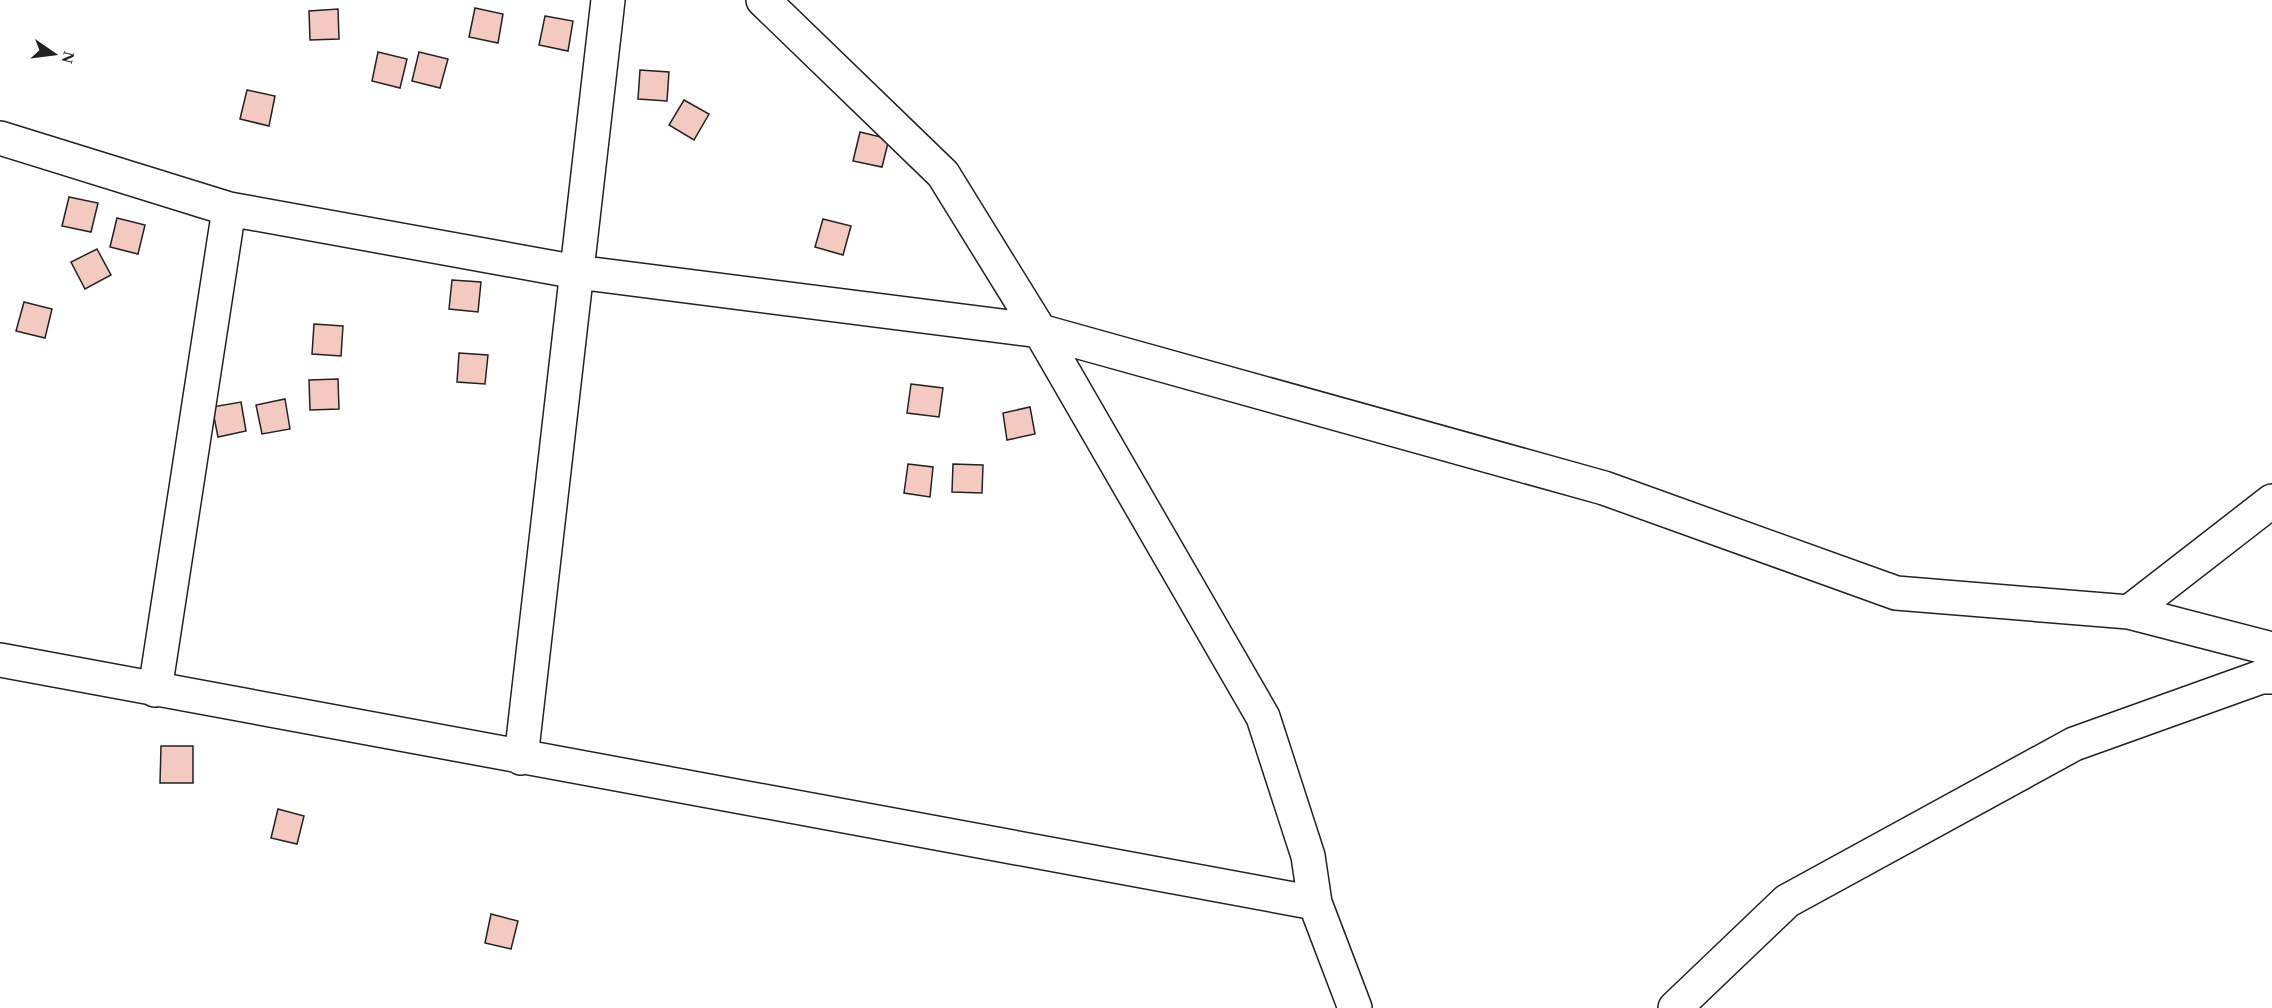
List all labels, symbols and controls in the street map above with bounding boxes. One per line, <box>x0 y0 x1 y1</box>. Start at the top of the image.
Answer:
north arrow <box>24 24 84 84</box>
text: N <box>58 50 78 66</box>

